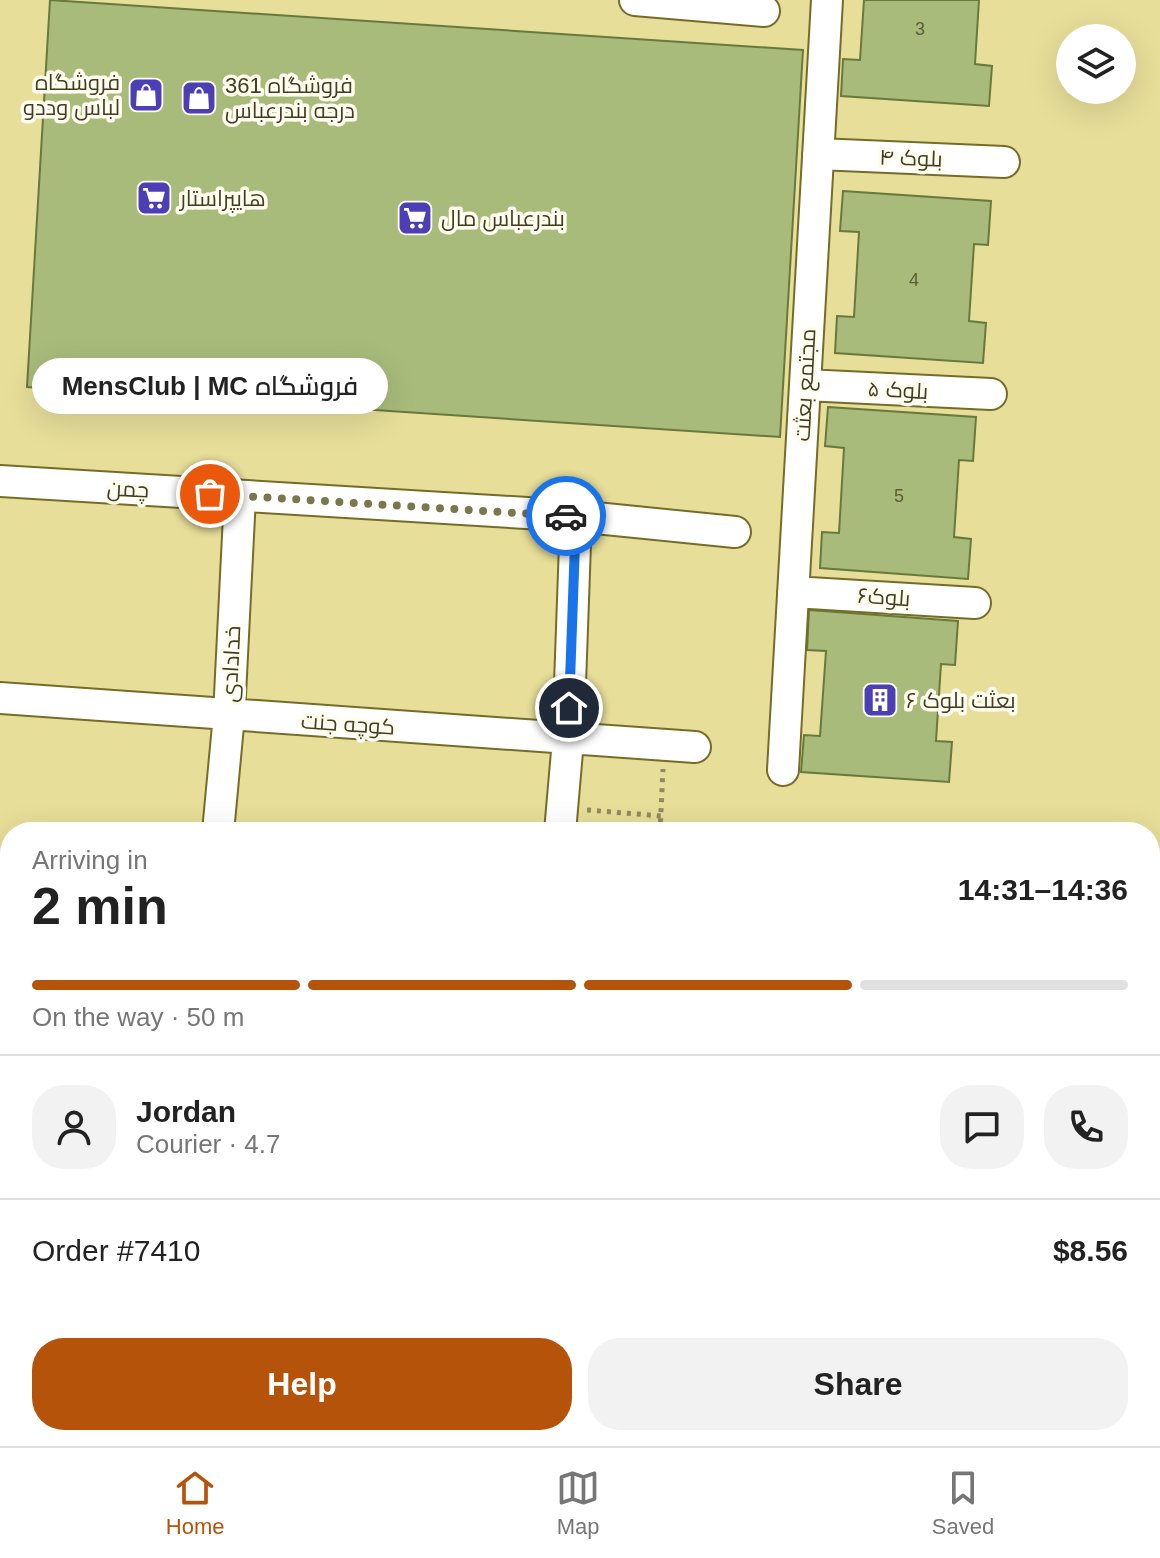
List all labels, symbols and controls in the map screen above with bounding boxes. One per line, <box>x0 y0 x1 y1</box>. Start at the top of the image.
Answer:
house number: 3 <box>915 19 925 39</box>
map controls <box>1056 24 1136 104</box>
button: layers <box>1056 24 1136 104</box>
place label: فروشگاه لباس وددو <box>23 70 120 121</box>
place label: فروشگاه 361 درجه بندرعباس <box>225 73 355 124</box>
shop icon: فروشگاه لباس وددو <box>127 76 165 114</box>
shop icon: فروشگاه 361 درجه بندرعباس <box>180 79 218 117</box>
street label: بلوک ۴ <box>879 144 943 172</box>
supermarket icon: هایپراستار <box>135 179 173 217</box>
place label: هایپراستار <box>178 186 266 213</box>
supermarket icon: بندرعباس مال <box>396 199 434 237</box>
place label: بندرعباس مال <box>441 206 565 232</box>
house number: 4 <box>909 270 919 290</box>
street label: مجتمع بعثت <box>790 328 822 442</box>
callout: MensClub | MC فروشگاه <box>32 358 388 414</box>
text: MensClub | MC فروشگاه <box>62 371 358 401</box>
street label: بلوک ۵ <box>867 376 929 404</box>
pin <box>176 460 244 528</box>
icon: bag <box>188 472 232 516</box>
street label: چمن <box>106 475 150 505</box>
courier <box>526 476 606 556</box>
house number: 5 <box>894 486 904 506</box>
icon: car <box>544 494 588 538</box>
street label: بلوک۶ <box>857 583 911 611</box>
street label: خدادادی <box>217 625 245 703</box>
pin <box>535 674 603 742</box>
building icon: بعثت بلوک ۶ <box>861 681 899 719</box>
icon: home <box>547 686 591 730</box>
place label: بعثت بلوک ۶ <box>906 688 1016 713</box>
street label: کوچه جنت <box>300 708 396 742</box>
text: Arriving in <box>32 845 148 875</box>
text: 14:31–14:36 <box>958 873 1128 906</box>
text: 2 min <box>32 877 168 935</box>
text: On the way · 50 m <box>32 1002 244 1032</box>
button: person <box>32 1085 116 1169</box>
button: chat <box>940 1085 1024 1169</box>
button: phone <box>1044 1085 1128 1169</box>
text: Jordan <box>136 1095 236 1128</box>
text: Courier · 4.7 <box>136 1129 281 1159</box>
text: Order #7410 <box>32 1234 200 1267</box>
text: $8.56 <box>1053 1234 1128 1267</box>
button: Help <box>32 1338 572 1430</box>
button: Share <box>588 1338 1128 1430</box>
tab: Home <box>166 1466 225 1540</box>
tab: Map <box>556 1466 600 1540</box>
tab: Saved <box>932 1466 994 1540</box>

